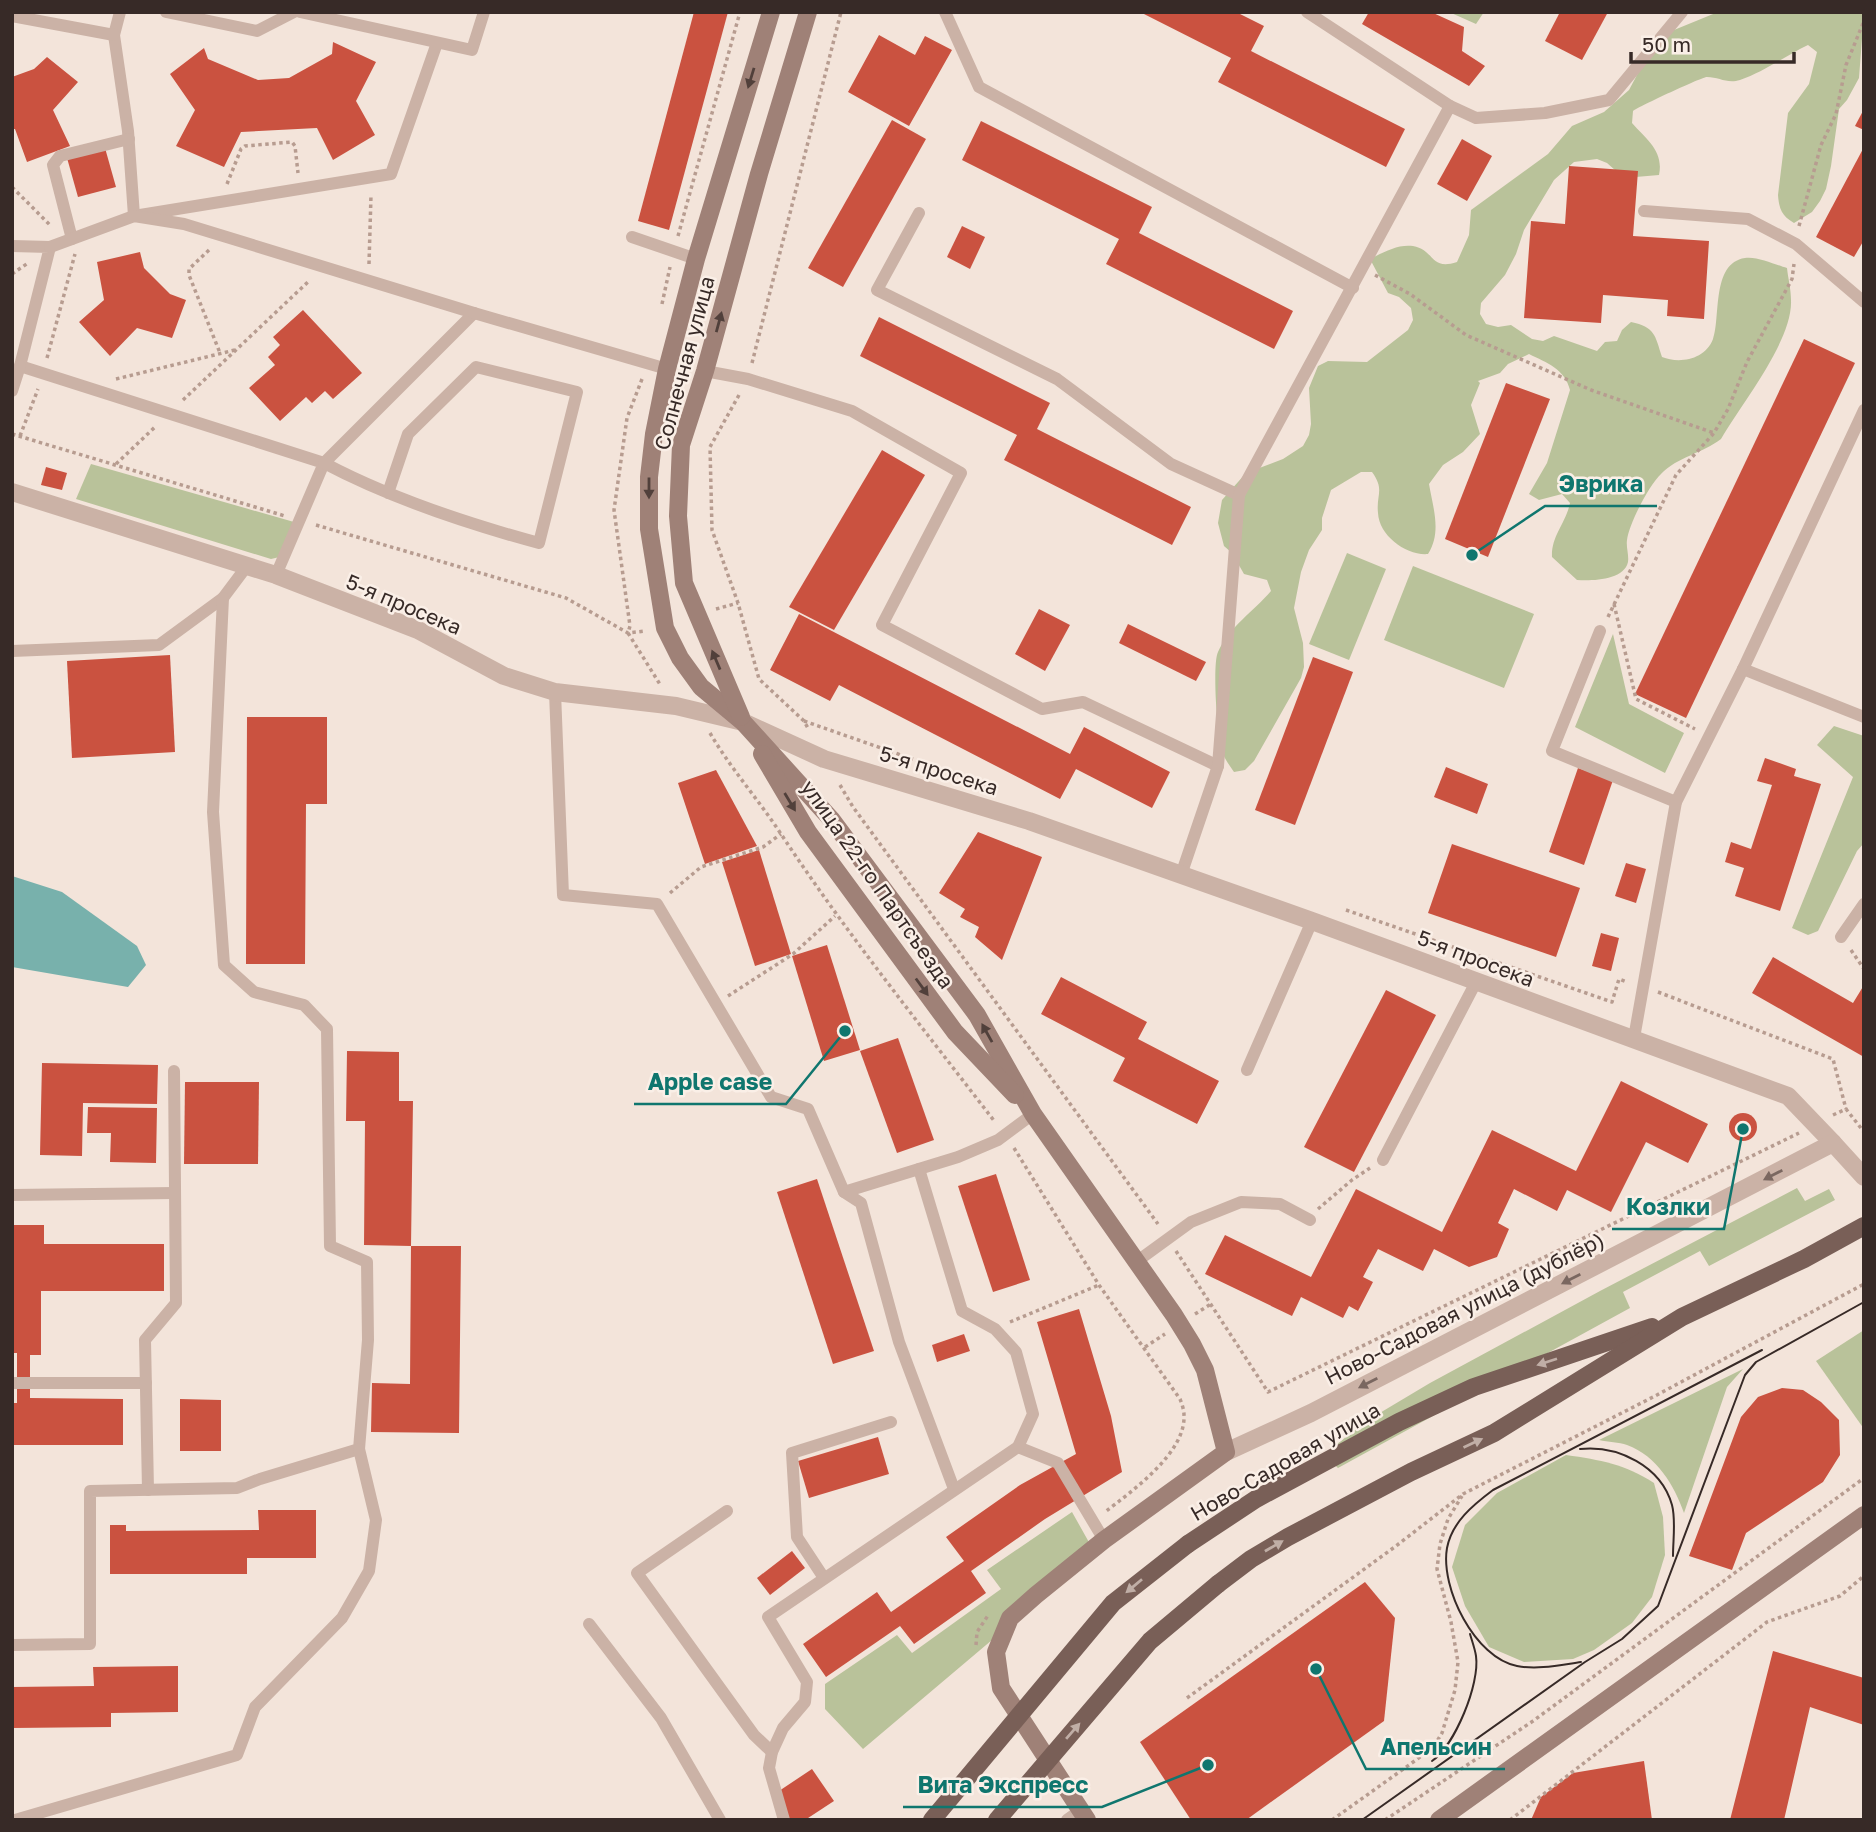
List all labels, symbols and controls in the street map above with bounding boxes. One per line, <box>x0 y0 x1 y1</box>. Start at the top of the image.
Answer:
scale bar <box>1631 21 1794 65</box>
text: 50 m <box>1642 31 1691 57</box>
one-way arrow <box>745 67 755 88</box>
street label: Солнечная улица <box>648 273 720 453</box>
one-way arrow <box>714 311 724 332</box>
callout: Эврика <box>1545 462 1657 506</box>
text: Эврика <box>1559 469 1643 497</box>
one-way arrow <box>643 477 655 499</box>
street label: 5-я просека <box>342 568 466 640</box>
one-way arrow <box>710 649 721 670</box>
street label: 5-я просека <box>876 740 1002 800</box>
street label: улица 22-го Партсъезда <box>796 775 960 993</box>
one-way arrow <box>784 793 797 812</box>
street label: 5-я просека <box>1414 924 1538 992</box>
one-way arrow <box>915 978 929 997</box>
one-way arrow <box>981 1023 993 1043</box>
callout: Apple case <box>634 1060 786 1104</box>
text: Apple case <box>648 1067 772 1095</box>
one-way arrow <box>1763 1169 1783 1180</box>
callout: Козлки <box>1612 1185 1724 1229</box>
text: Козлки <box>1626 1192 1710 1220</box>
street label: Ново-Садовая улица (дублёр) <box>1320 1226 1608 1390</box>
one-way arrow <box>1560 1272 1580 1284</box>
one-way arrow <box>1537 1357 1558 1368</box>
one-way arrow <box>1358 1377 1378 1388</box>
street label: Ново-Садовая улица <box>1185 1396 1385 1526</box>
one-way arrow <box>1463 1437 1483 1449</box>
one-way arrow <box>1265 1539 1284 1552</box>
one-way arrow <box>1125 1578 1142 1593</box>
one-way arrow <box>1065 1722 1080 1739</box>
callout: Апельсин <box>1366 1725 1505 1769</box>
text: Апельсин <box>1380 1732 1492 1760</box>
callout: Вита Экспресс <box>903 1763 1102 1807</box>
text: Вита Экспресс <box>917 1770 1089 1798</box>

